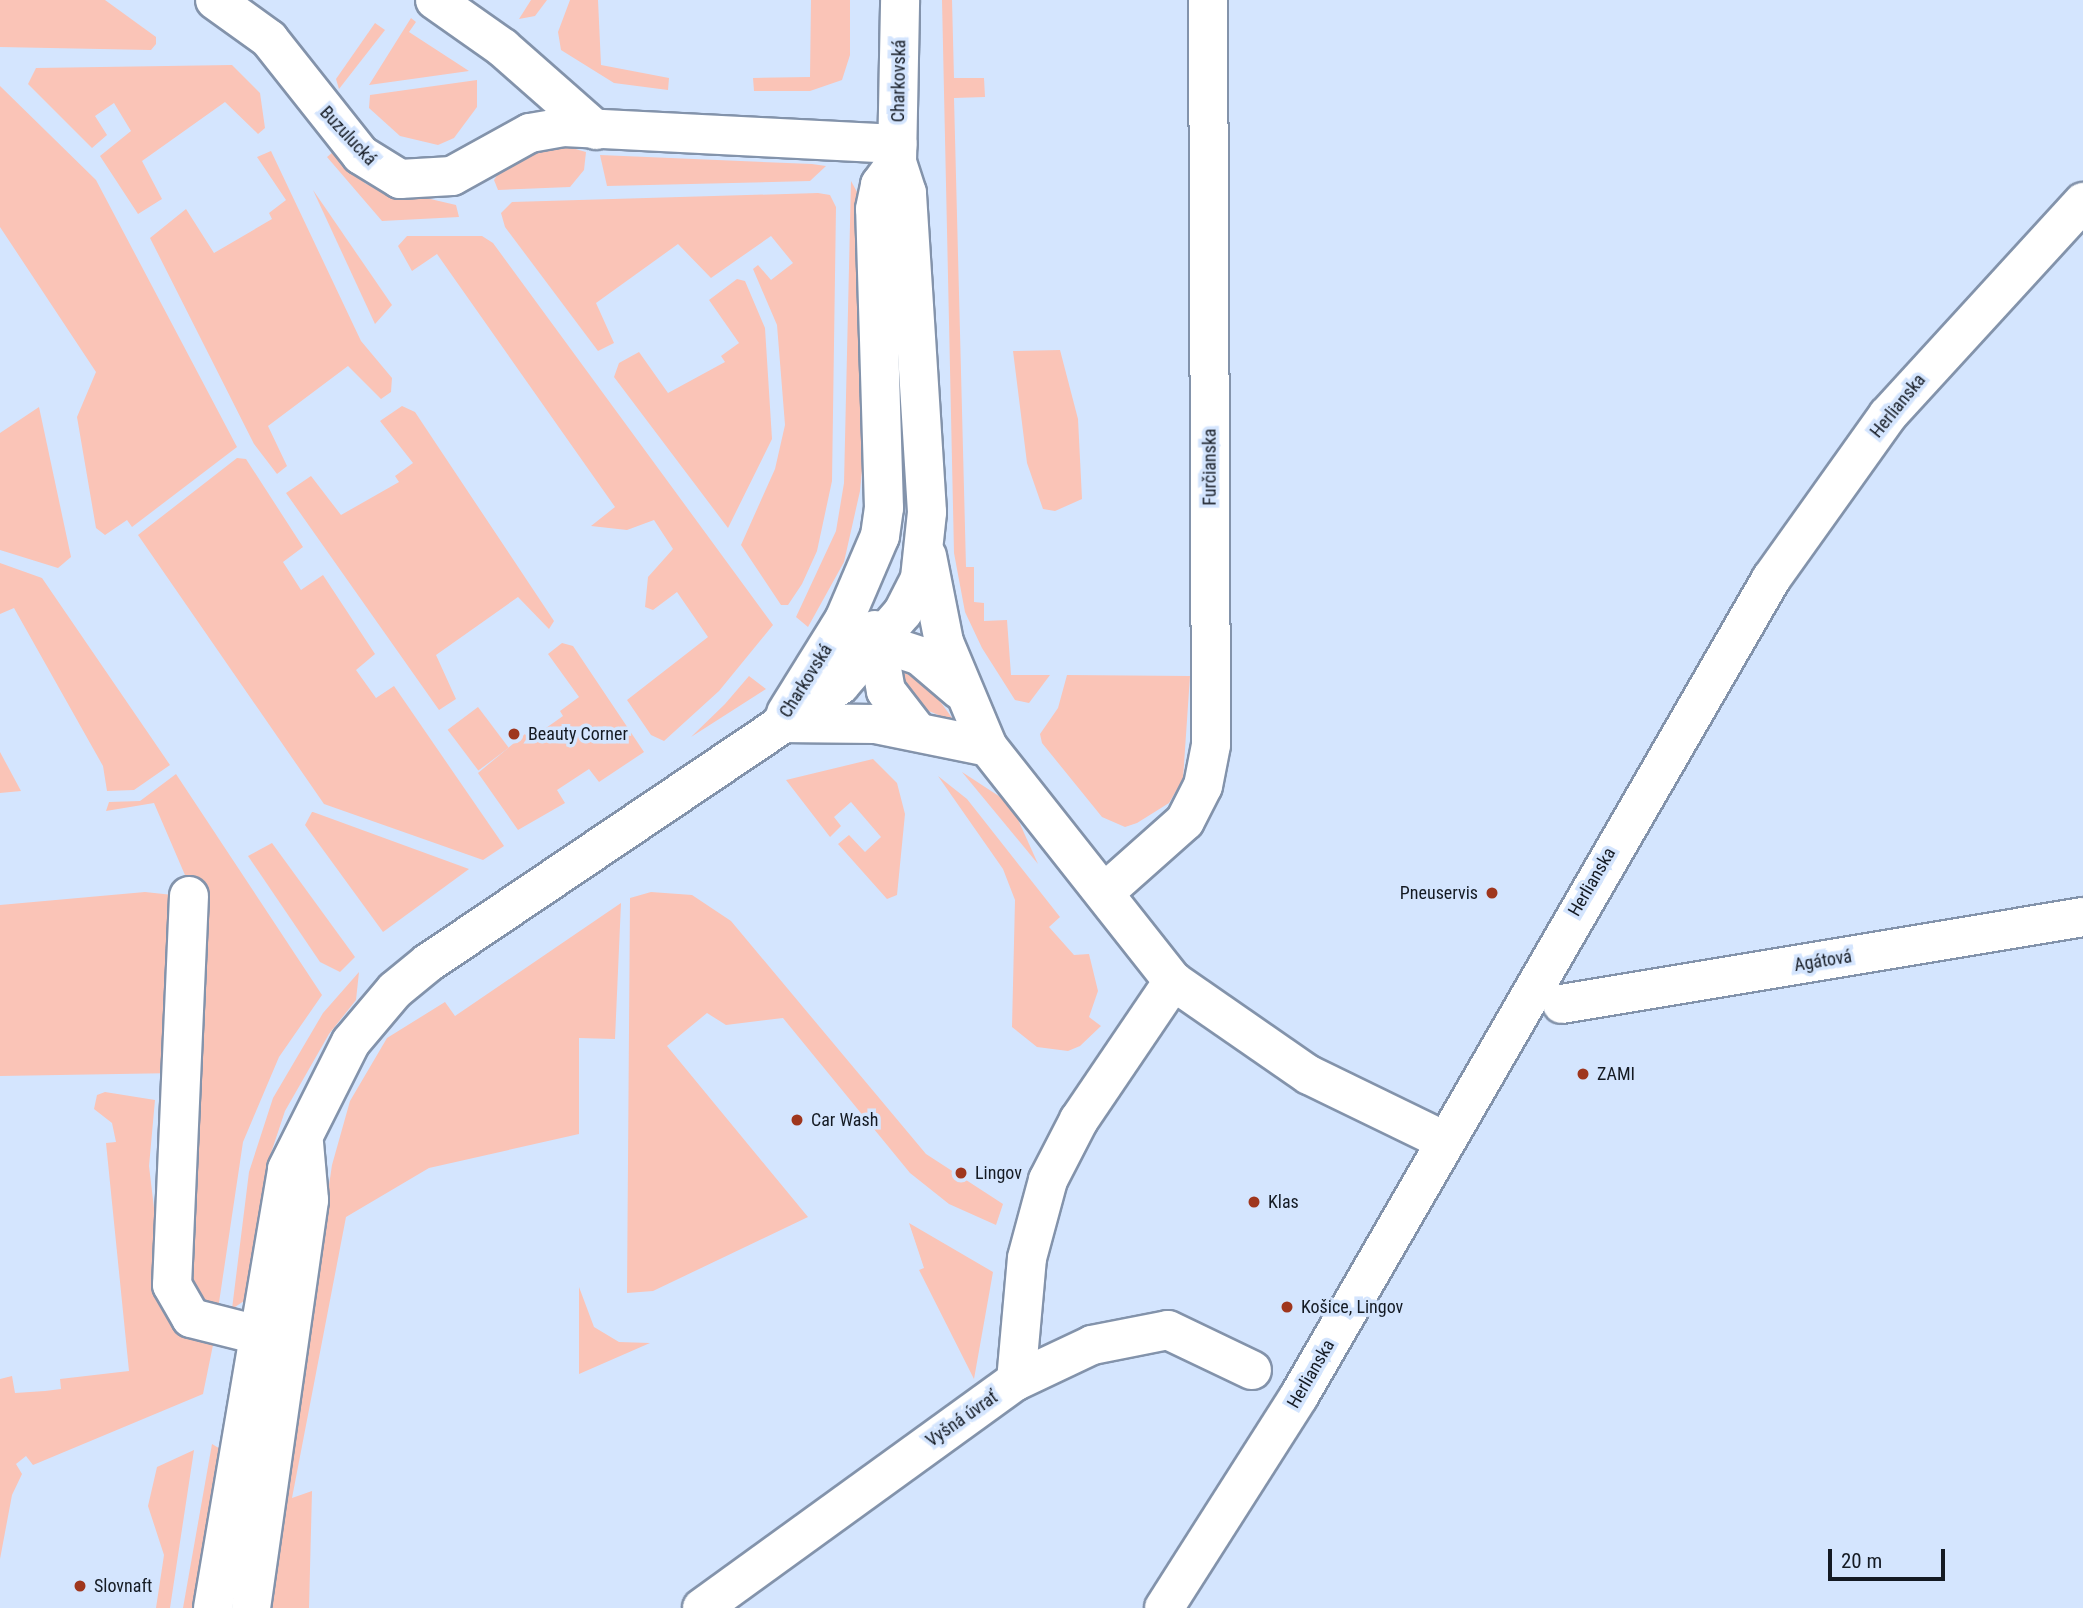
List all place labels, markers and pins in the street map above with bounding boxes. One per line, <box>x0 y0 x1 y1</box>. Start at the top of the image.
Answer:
place label: Beauty Corner <box>528 723 628 745</box>
marker: Beauty Corner <box>506 726 522 742</box>
place label: Pneuservis <box>1400 882 1478 904</box>
marker: Pneuservis <box>1484 885 1500 901</box>
place label: ZAMI <box>1597 1063 1635 1085</box>
marker: ZAMI <box>1575 1066 1591 1082</box>
place label: Car Wash <box>811 1109 878 1131</box>
marker: Car Wash <box>789 1112 805 1128</box>
place label: Lingov <box>975 1162 1022 1184</box>
marker: Lingov <box>953 1165 969 1181</box>
place label: Klas <box>1268 1191 1299 1213</box>
marker: Klas <box>1246 1194 1262 1210</box>
place label: Košice, Lingov <box>1301 1296 1403 1318</box>
marker: Košice, Lingov <box>1279 1299 1295 1315</box>
place label: Slovnaft <box>94 1575 152 1597</box>
marker: Slovnaft <box>72 1578 88 1594</box>

